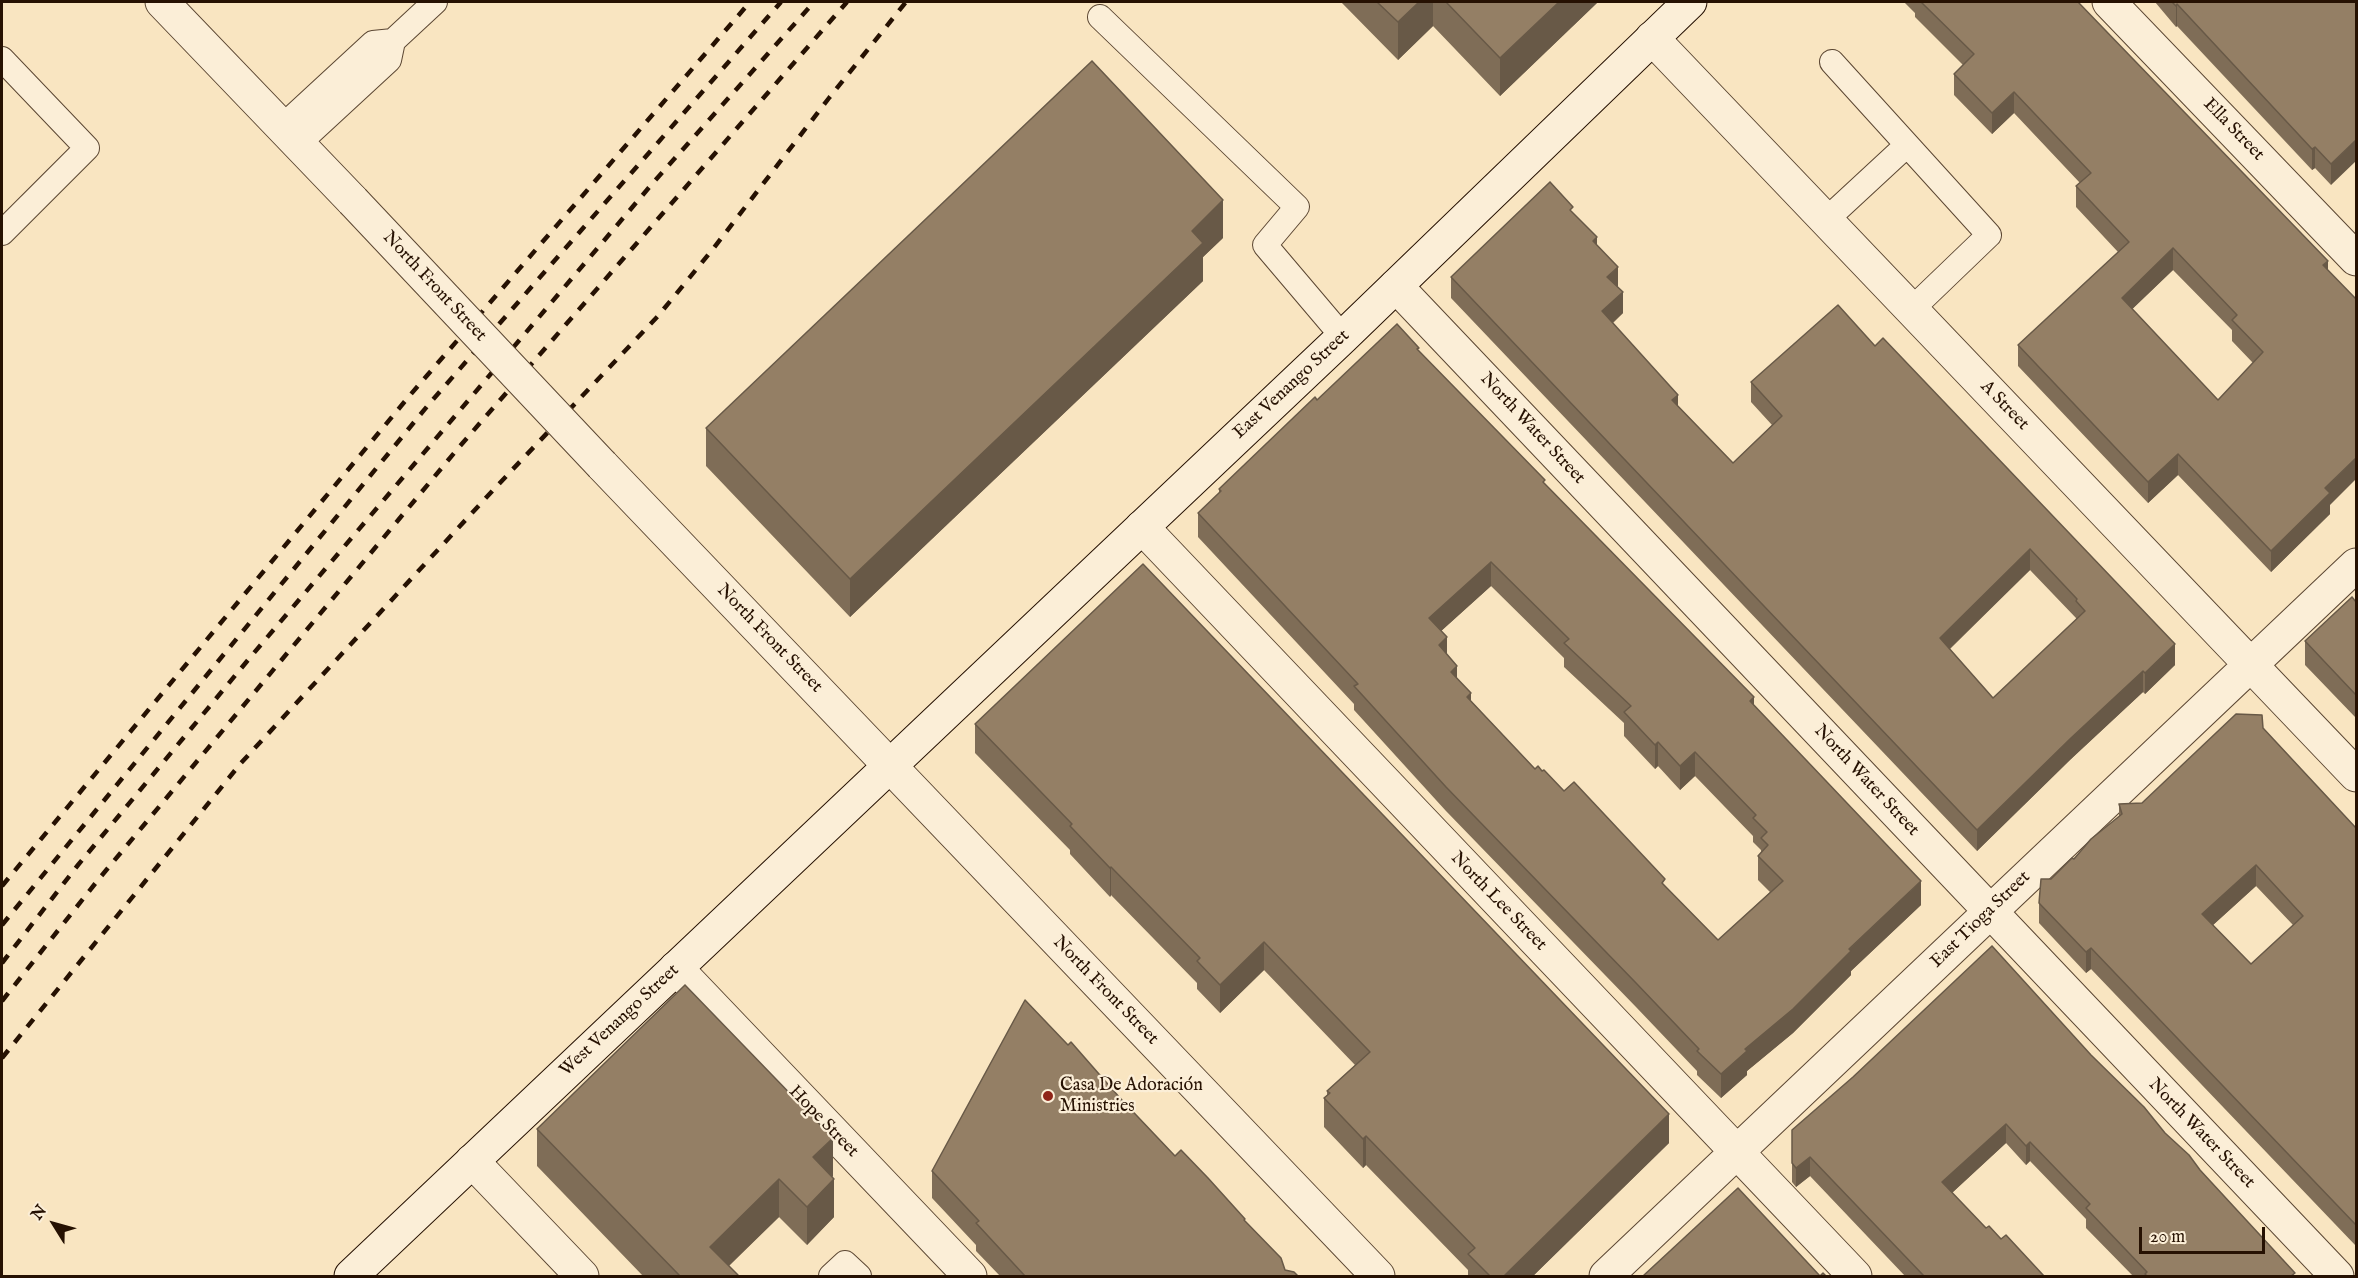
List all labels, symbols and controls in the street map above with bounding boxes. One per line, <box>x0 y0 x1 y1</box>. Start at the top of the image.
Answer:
street label: Ella Street <box>2198 94 2268 166</box>
street label: North Front Street <box>377 227 491 347</box>
street label: East Venango Street <box>1229 326 1355 444</box>
street label: North Water Street <box>1475 369 1589 489</box>
street label: A Street <box>1975 377 2033 435</box>
street label: North Front Street <box>712 580 826 698</box>
street label: North Water Street <box>1809 721 1923 841</box>
street label: North Lee Street <box>1445 848 1551 956</box>
street label: East Tioga Street <box>1927 867 2035 973</box>
street label: North Front Street <box>1048 932 1162 1050</box>
street label: West Venango Street <box>556 960 684 1082</box>
place label: Casa De Adoración Ministries <box>1060 1075 1203 1118</box>
street label: North Water Street <box>2143 1075 2259 1193</box>
street label: Hope Street <box>783 1082 863 1162</box>
marker: Casa De Adoración Ministries <box>1041 1089 1055 1103</box>
north arrow <box>24 1194 84 1254</box>
text: N <box>27 1202 52 1225</box>
scale bar <box>2142 1215 2268 1253</box>
text: 20 m <box>2150 1226 2185 1249</box>

